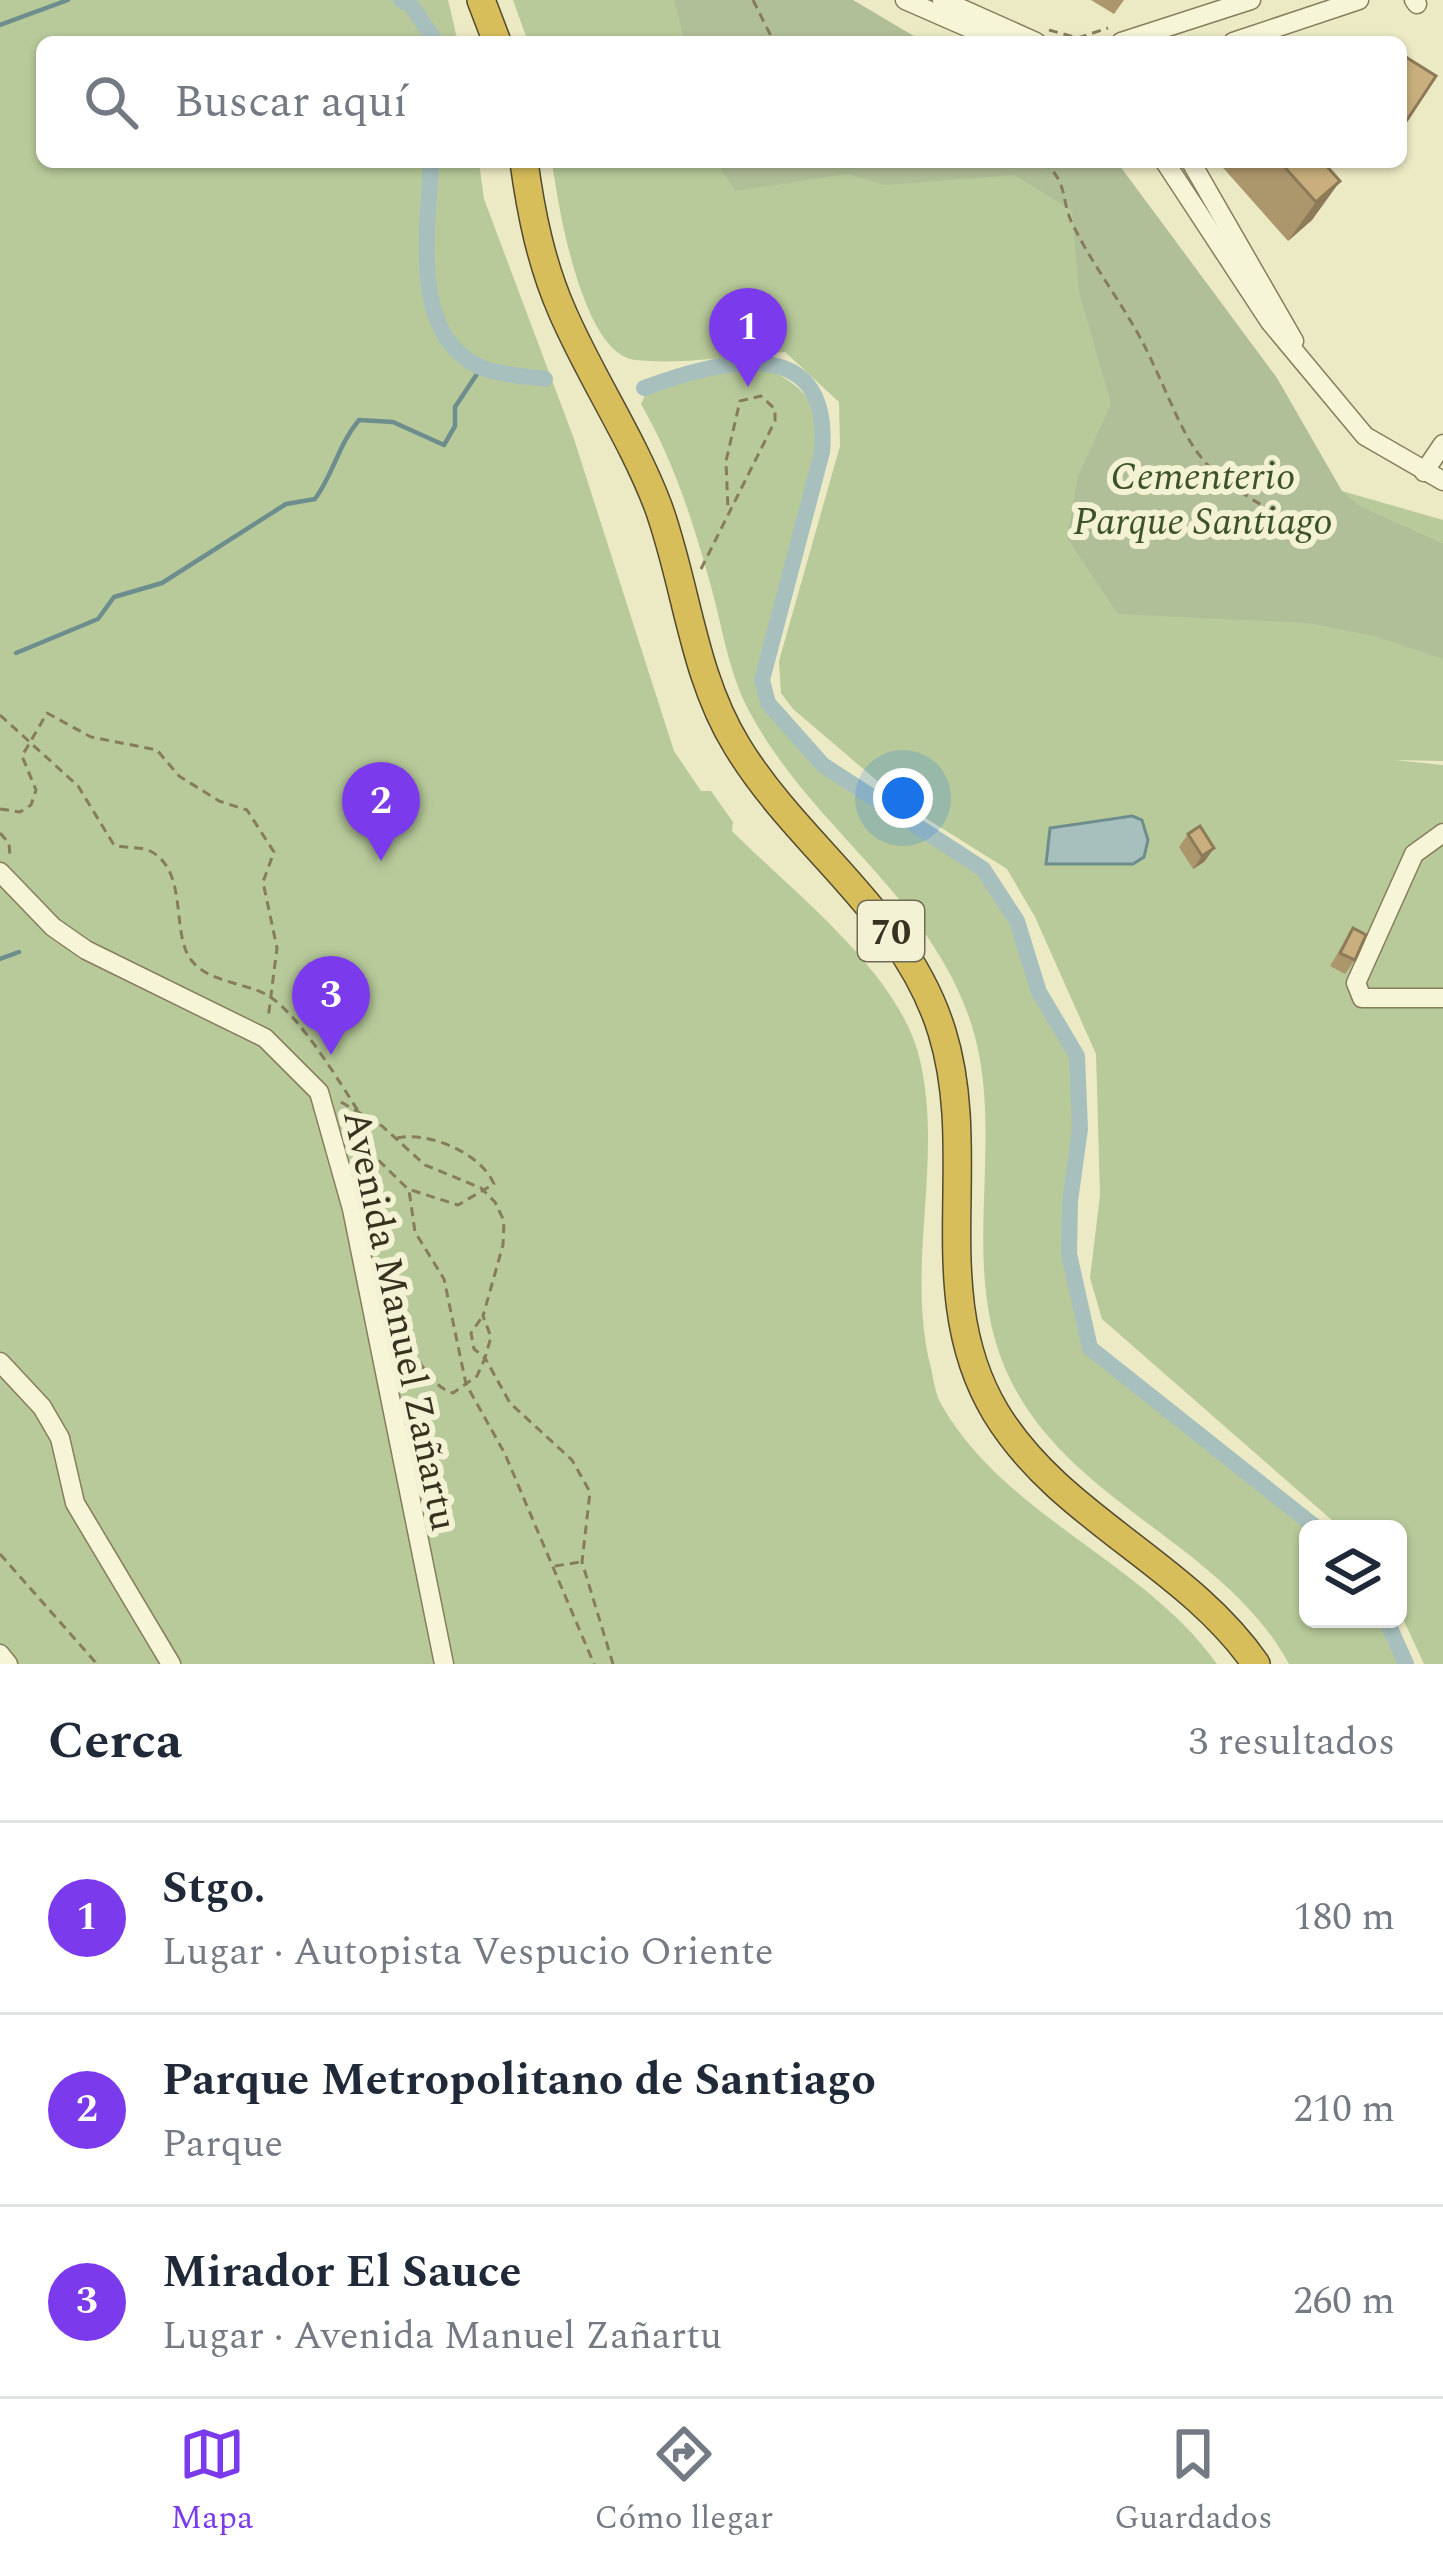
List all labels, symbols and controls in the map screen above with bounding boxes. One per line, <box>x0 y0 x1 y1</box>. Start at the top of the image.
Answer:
search box <box>36 36 1407 168</box>
text: Buscar aquí <box>174 68 407 137</box>
icon: search <box>78 69 144 135</box>
pin: 1 <box>709 288 787 387</box>
park label: Cementerio Parque Santiago <box>1073 448 1333 552</box>
pin: 2 <box>342 762 420 861</box>
your location <box>873 768 933 828</box>
road number: 70 <box>858 901 924 961</box>
pin: 3 <box>292 956 370 1055</box>
street label: Avenida Manuel Zañartu <box>326 1105 473 1536</box>
map controls <box>1299 1520 1407 1628</box>
button: layers <box>1299 1520 1407 1628</box>
text: Cerca <box>48 1703 182 1781</box>
text: 3 resultados <box>1189 1713 1395 1772</box>
text: Stgo. <box>162 1854 266 1923</box>
text: 1 <box>76 1888 98 1947</box>
text: 180 m <box>1293 1888 1395 1947</box>
text: Lugar · Autopista Vespucio Oriente <box>162 1923 774 1982</box>
text: Parque Metropolitano de Santiago <box>162 2046 876 2115</box>
text: 2 <box>76 2080 98 2139</box>
text: 210 m <box>1293 2080 1395 2139</box>
text: Parque <box>162 2115 283 2174</box>
text: Mirador El Sauce <box>162 2238 522 2307</box>
text: 3 <box>76 2272 98 2331</box>
text: 260 m <box>1293 2272 1395 2331</box>
text: Lugar · Avenida Manuel Zañartu <box>162 2307 722 2366</box>
tab: Mapa <box>171 2421 253 2543</box>
tab: Cómo llegar <box>595 2421 773 2543</box>
tab: Guardados <box>1114 2421 1272 2543</box>

